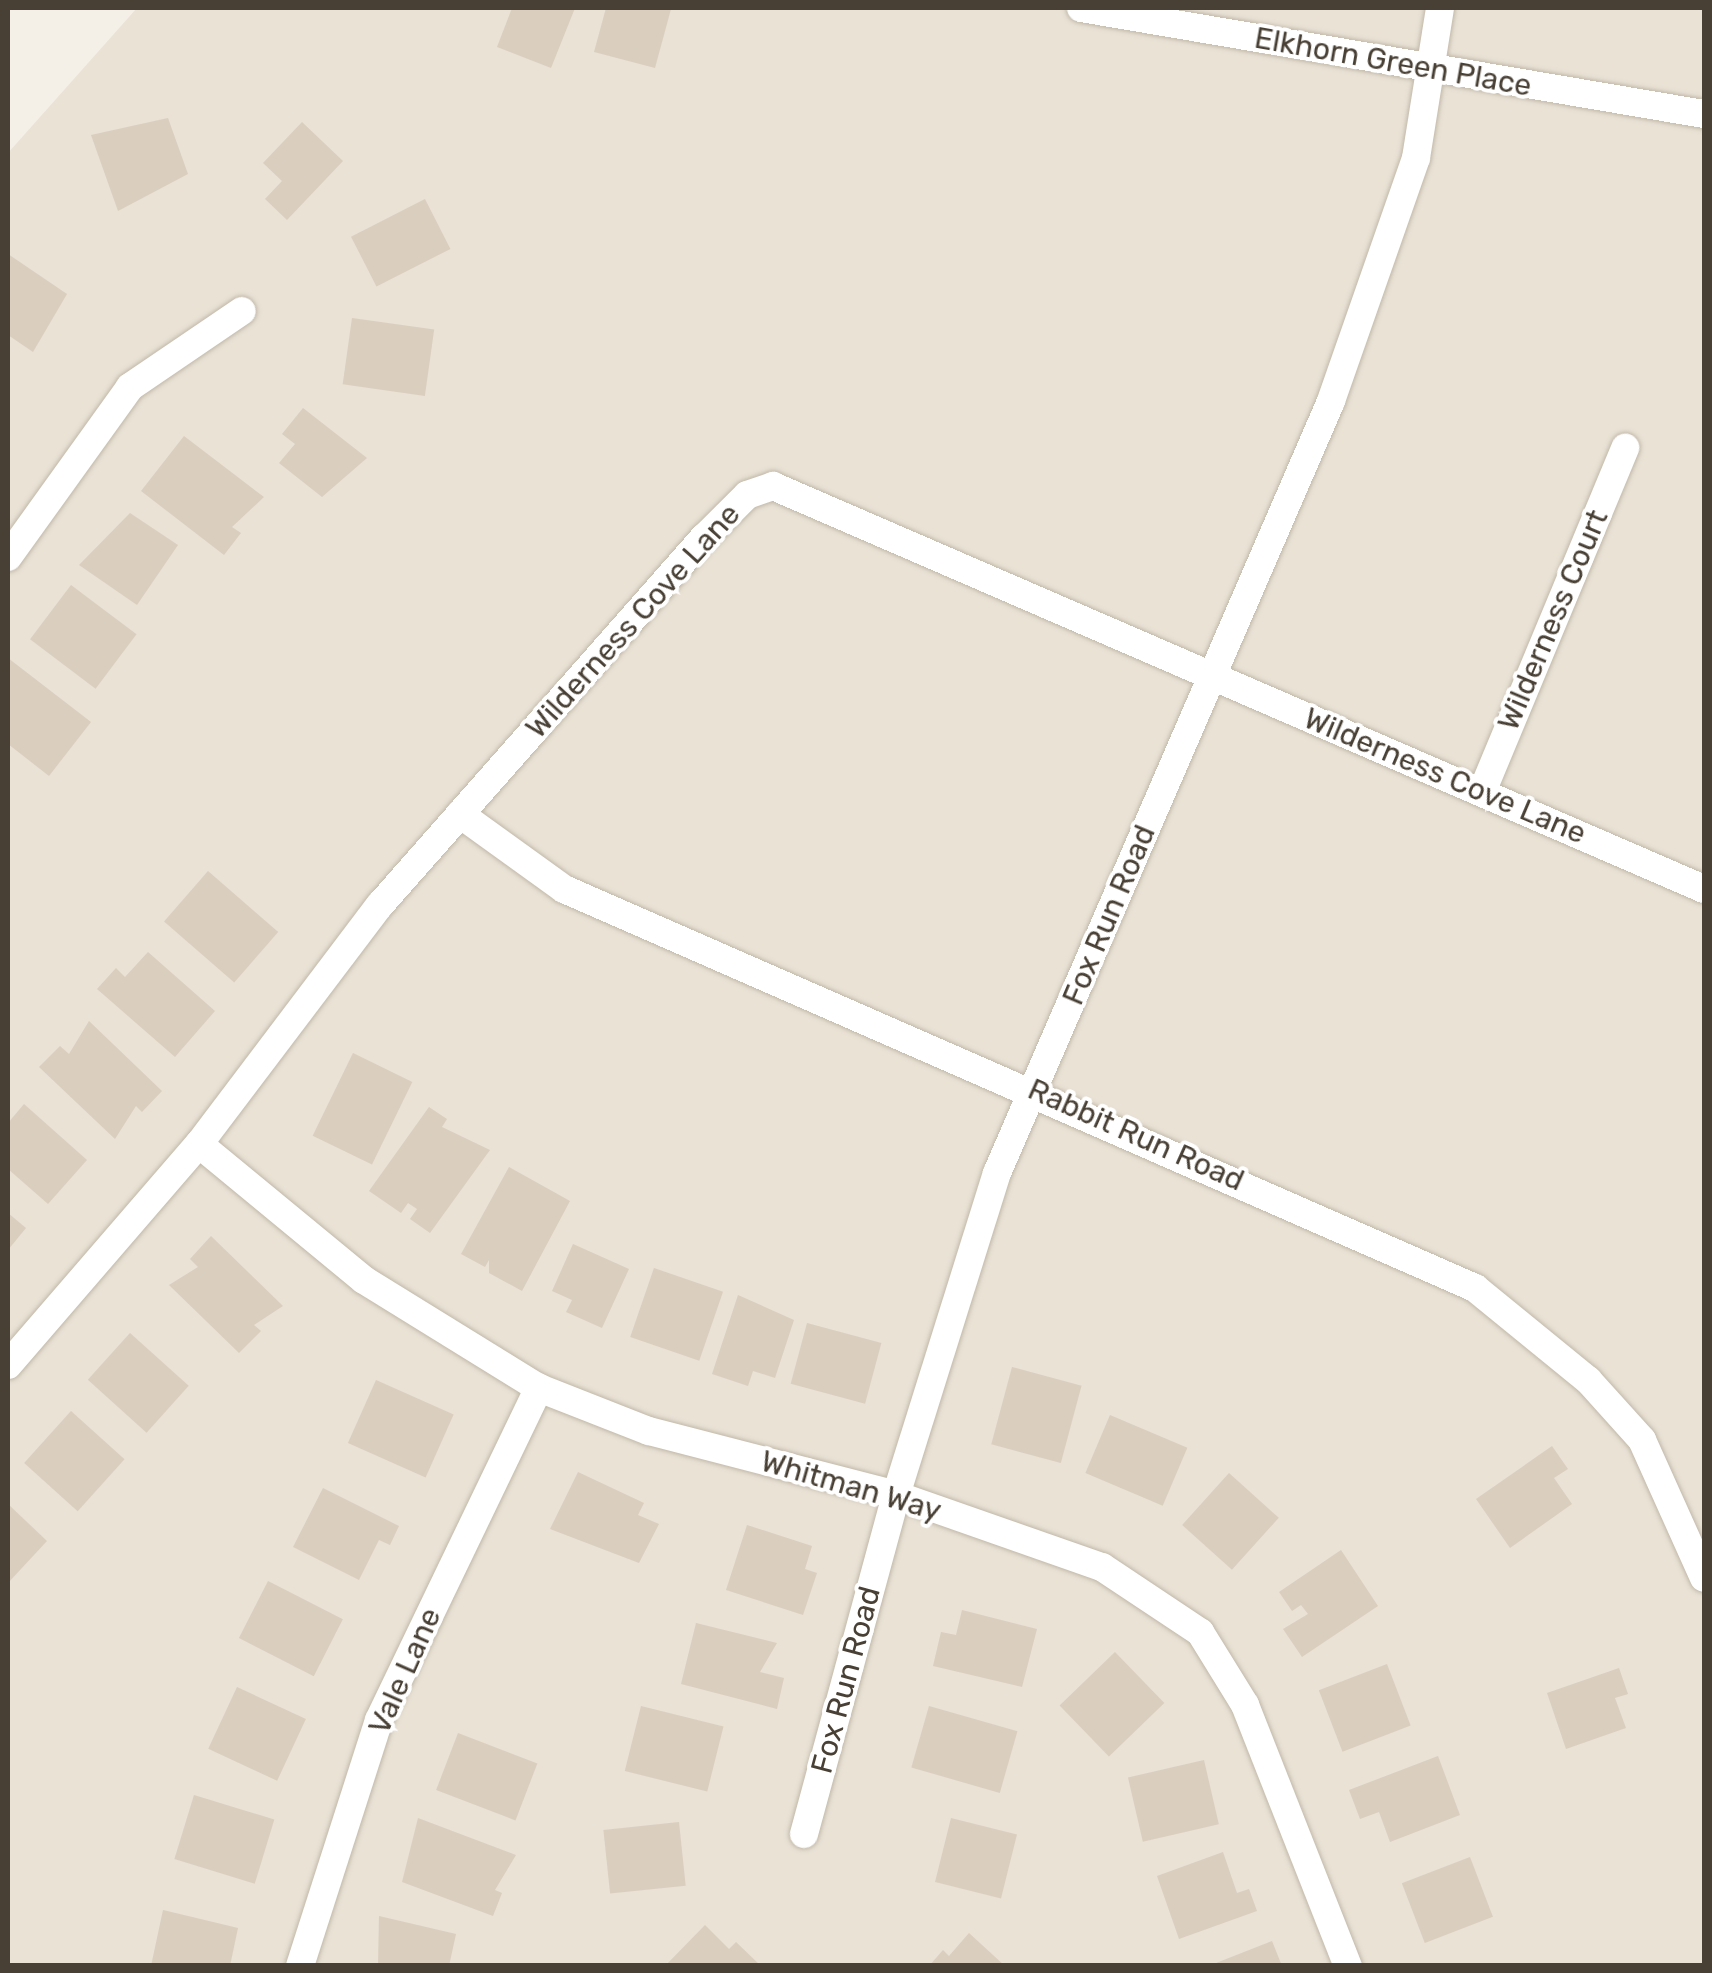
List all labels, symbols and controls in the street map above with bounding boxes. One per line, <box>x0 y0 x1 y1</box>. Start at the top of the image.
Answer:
street label: Elkhorn Green Place <box>1252 20 1534 104</box>
street label: Wilderness Cove Lane <box>518 496 748 746</box>
street label: Wilderness Court <box>1490 504 1616 736</box>
street label: Wilderness Cove Lane <box>1299 700 1591 852</box>
street label: Fox Run Road <box>1055 820 1163 1010</box>
street label: Rabbit Run Road <box>1022 1071 1250 1199</box>
street label: Whitman Way <box>757 1443 945 1529</box>
street label: Fox Run Road <box>804 1583 888 1777</box>
street label: Vale Lane <box>361 1602 449 1740</box>

